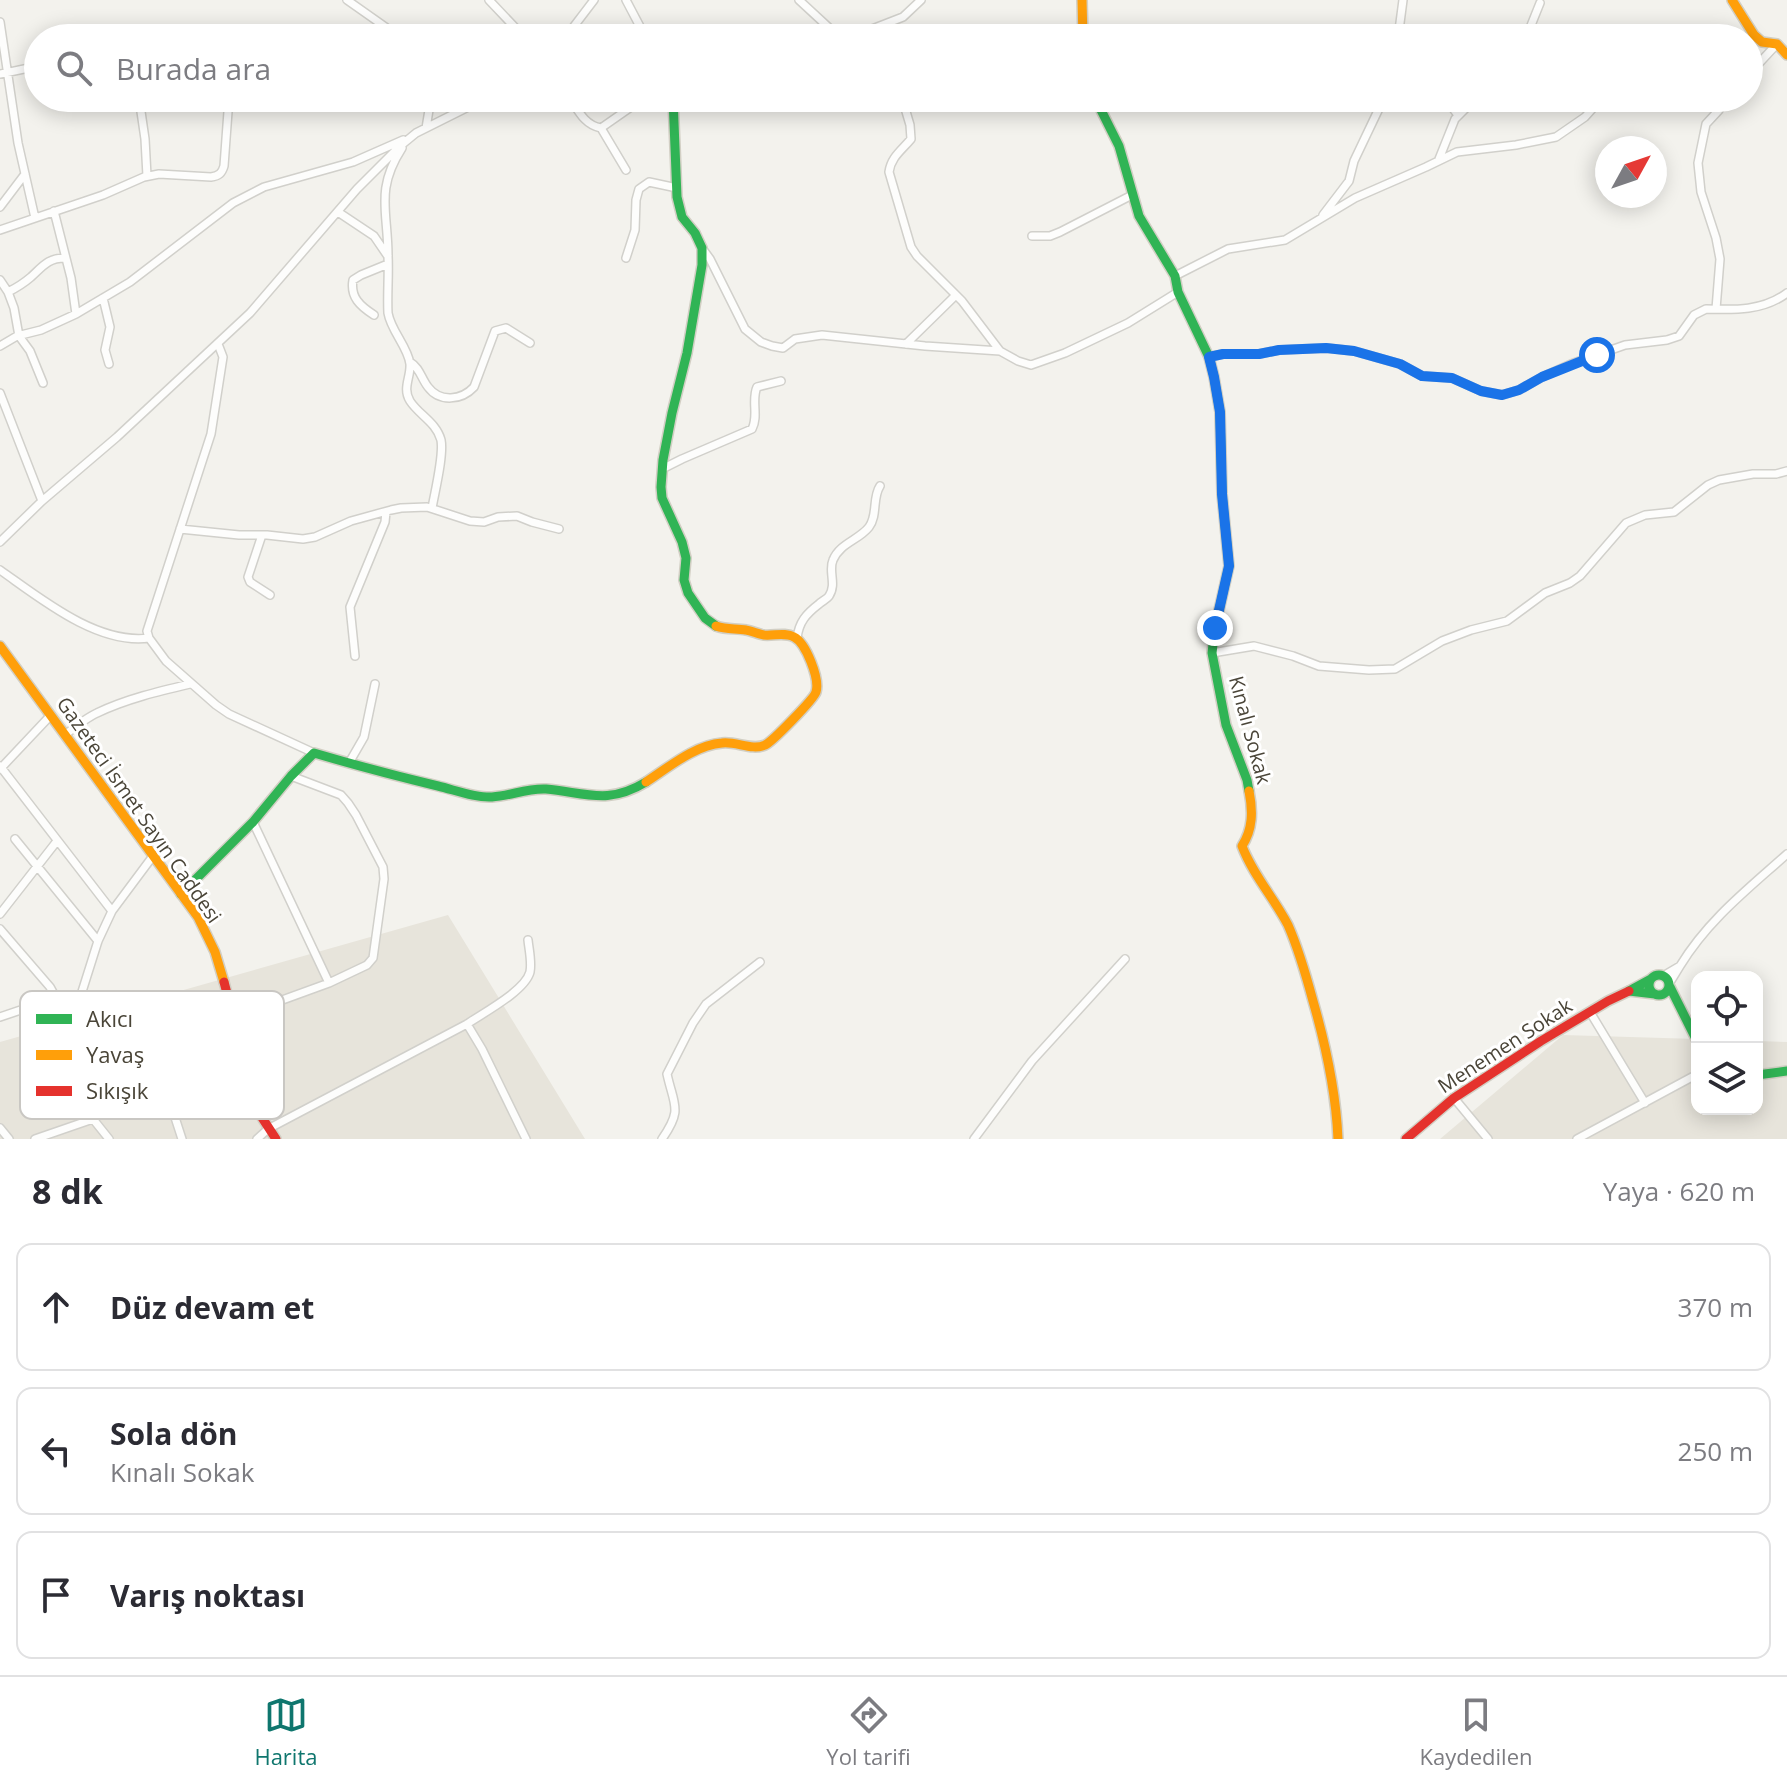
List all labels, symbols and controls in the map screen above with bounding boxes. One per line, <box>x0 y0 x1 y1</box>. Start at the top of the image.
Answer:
search box <box>24 24 1763 112</box>
icon: search <box>52 46 96 90</box>
text: Burada ara <box>116 48 271 89</box>
north arrow <box>1595 136 1667 208</box>
route start <box>1579 337 1615 373</box>
route end <box>1197 610 1233 646</box>
street label: Kınalı Sokak <box>1223 673 1278 787</box>
street label: Gazeteci İsmet Sayın Caddesi <box>51 691 228 928</box>
map controls <box>1691 971 1763 1115</box>
button: locate <box>1691 971 1763 1043</box>
legend <box>20 991 284 1119</box>
street label: Menemen Sokak <box>1432 992 1578 1099</box>
text: Akıcı <box>86 1003 133 1033</box>
text: Yavaş <box>86 1039 144 1069</box>
button: layers <box>1691 1043 1763 1115</box>
text: Sıkışık <box>86 1075 149 1105</box>
text: 8 dk <box>32 1168 103 1214</box>
text: Yaya · 620 m <box>1603 1173 1755 1209</box>
icon: ahead <box>34 1285 78 1329</box>
text: Düz devam et <box>110 1287 314 1328</box>
text: 370 m <box>1678 1289 1753 1325</box>
text: Sola dön <box>110 1413 237 1454</box>
icon: left <box>34 1429 78 1473</box>
text: 250 m <box>1678 1433 1753 1469</box>
text: Kınalı Sokak <box>110 1454 254 1490</box>
icon: arrive <box>34 1573 78 1617</box>
text: Varış noktası <box>110 1575 305 1616</box>
tab: Harita <box>254 1693 317 1771</box>
tab: Yol tarifi <box>826 1693 911 1771</box>
tab: Kaydedilen <box>1420 1693 1533 1771</box>

